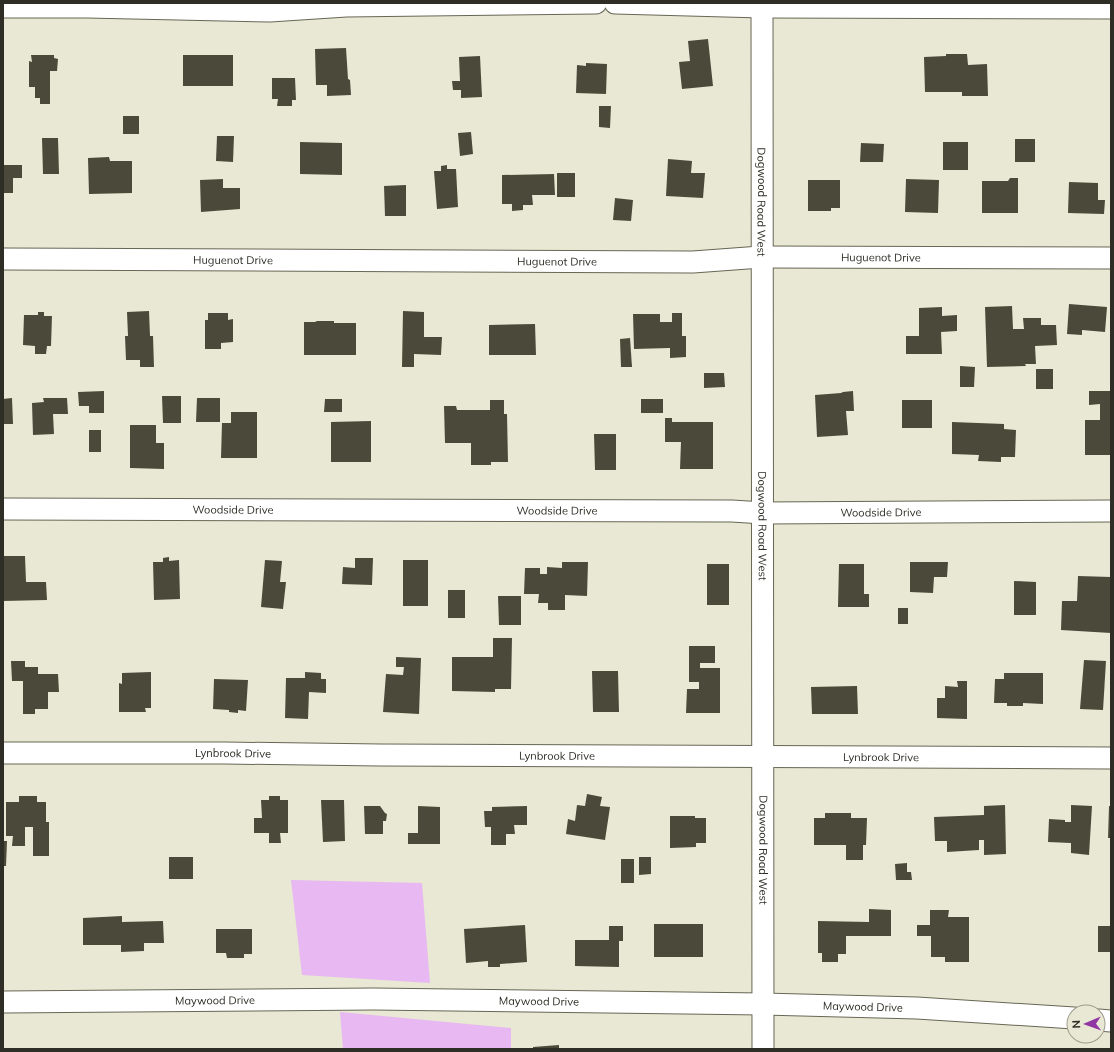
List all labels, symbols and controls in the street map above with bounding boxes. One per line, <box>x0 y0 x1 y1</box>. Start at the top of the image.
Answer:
street label: Dogwood Road West <box>755 147 769 257</box>
street label: Huguenot Drive <box>841 250 921 264</box>
street label: Huguenot Drive <box>193 253 273 267</box>
street label: Huguenot Drive <box>517 254 597 269</box>
street label: Dogwood Road West <box>755 471 770 581</box>
street label: Woodside Drive <box>193 503 273 517</box>
street label: Woodside Drive <box>517 503 597 518</box>
street label: Woodside Drive <box>840 505 921 520</box>
street label: Lynbrook Drive <box>195 746 271 761</box>
street label: Lynbrook Drive <box>519 749 595 763</box>
street label: Lynbrook Drive <box>843 750 919 764</box>
street label: Dogwood Road West <box>756 795 770 905</box>
street label: Maywood Drive <box>175 993 255 1008</box>
street label: Maywood Drive <box>499 994 579 1009</box>
street label: Maywood Drive <box>823 999 903 1015</box>
north arrow <box>1066 1004 1106 1044</box>
text: N <box>1069 1020 1083 1029</box>

